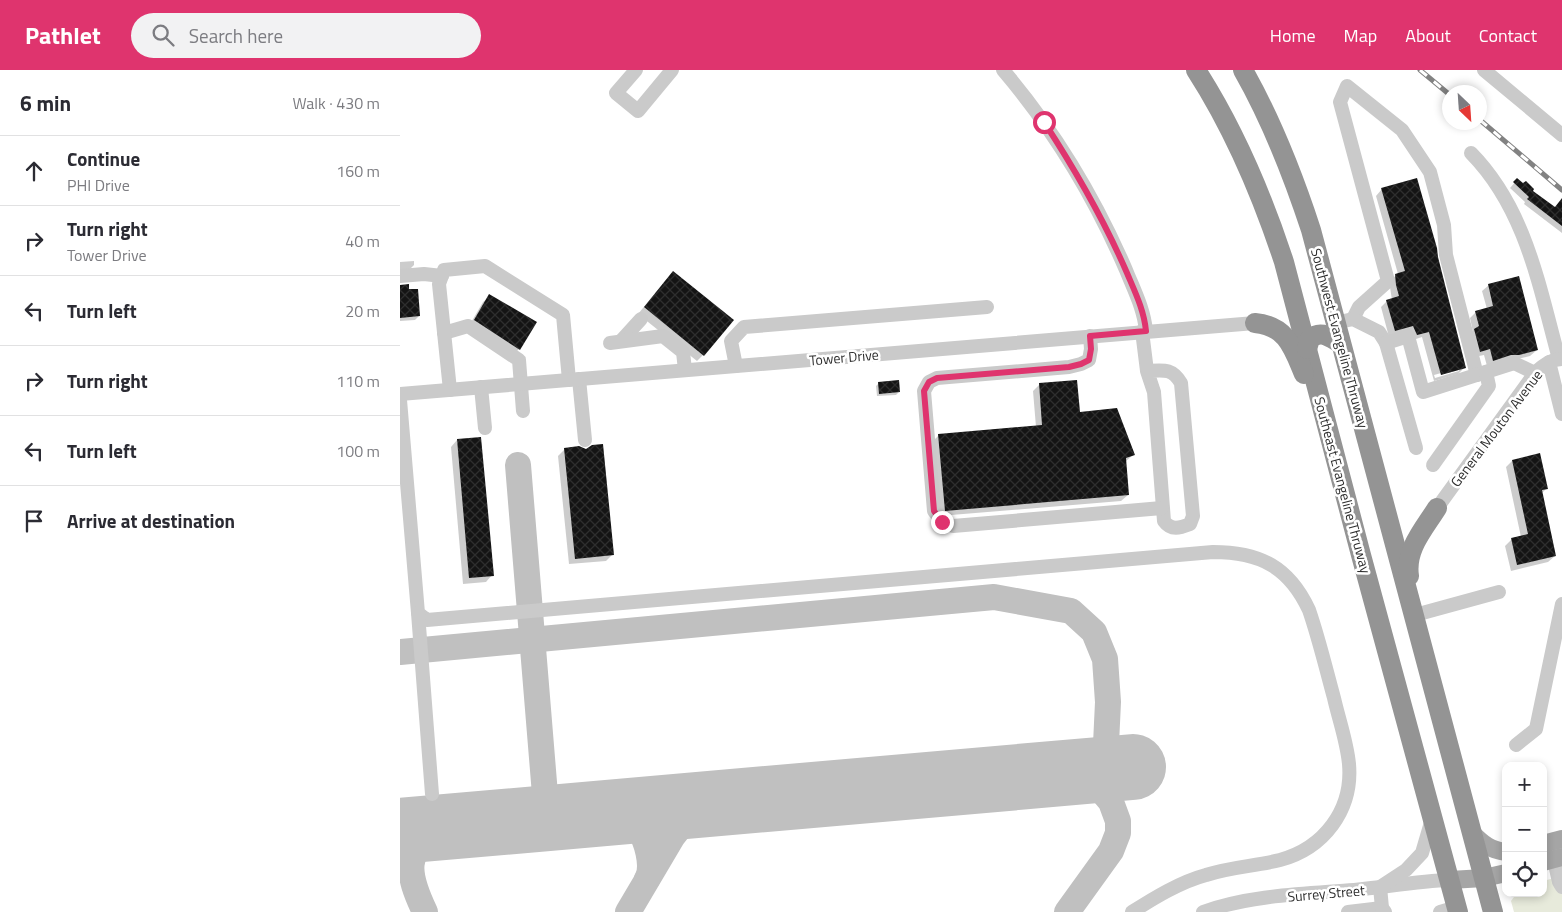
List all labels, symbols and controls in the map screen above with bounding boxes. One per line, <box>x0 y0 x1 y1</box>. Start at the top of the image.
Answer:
search box <box>131 13 481 58</box>
text: Pathlet <box>25 17 101 53</box>
icon: search <box>149 21 177 49</box>
text: Search here <box>189 21 283 50</box>
text: Home <box>1270 22 1316 49</box>
text: Map <box>1344 22 1377 49</box>
text: About <box>1405 22 1451 49</box>
text: Contact <box>1479 22 1537 49</box>
north arrow <box>1442 85 1487 130</box>
text: 6 min <box>20 87 71 119</box>
text: Walk · 430 m <box>292 91 380 115</box>
route start <box>1033 111 1056 134</box>
text: Continue <box>67 144 140 173</box>
icon: ahead <box>20 157 48 185</box>
text: 160 m <box>336 159 380 183</box>
text: PHI Drive <box>67 173 130 197</box>
text: Turn right <box>67 214 148 243</box>
icon: right <box>20 227 48 255</box>
text: 40 m <box>345 229 380 253</box>
text: Tower Drive <box>67 243 147 267</box>
street label: Southwest Evangeline Thruway <box>1306 246 1374 430</box>
text: Turn left <box>67 296 137 325</box>
icon: left <box>20 297 48 325</box>
text: 20 m <box>345 299 380 323</box>
street label: Tower Drive <box>808 344 880 370</box>
street label: General Mouton Avenue <box>1445 365 1547 491</box>
text: Turn right <box>67 366 148 395</box>
icon: right <box>20 367 48 395</box>
text: 110 m <box>336 369 380 393</box>
street label: Southeast Evangeline Thruway <box>1309 394 1377 576</box>
text: Turn left <box>67 436 137 465</box>
icon: left <box>20 437 48 465</box>
text: 100 m <box>336 439 380 463</box>
text: Arrive at destination <box>67 506 235 535</box>
icon: arrive <box>20 507 48 535</box>
route end <box>931 511 954 534</box>
map controls <box>1502 762 1547 897</box>
button: + <box>1502 762 1547 807</box>
button: − <box>1502 807 1547 852</box>
button: locate <box>1502 852 1547 897</box>
street label: Surrey Street <box>1287 879 1366 907</box>

